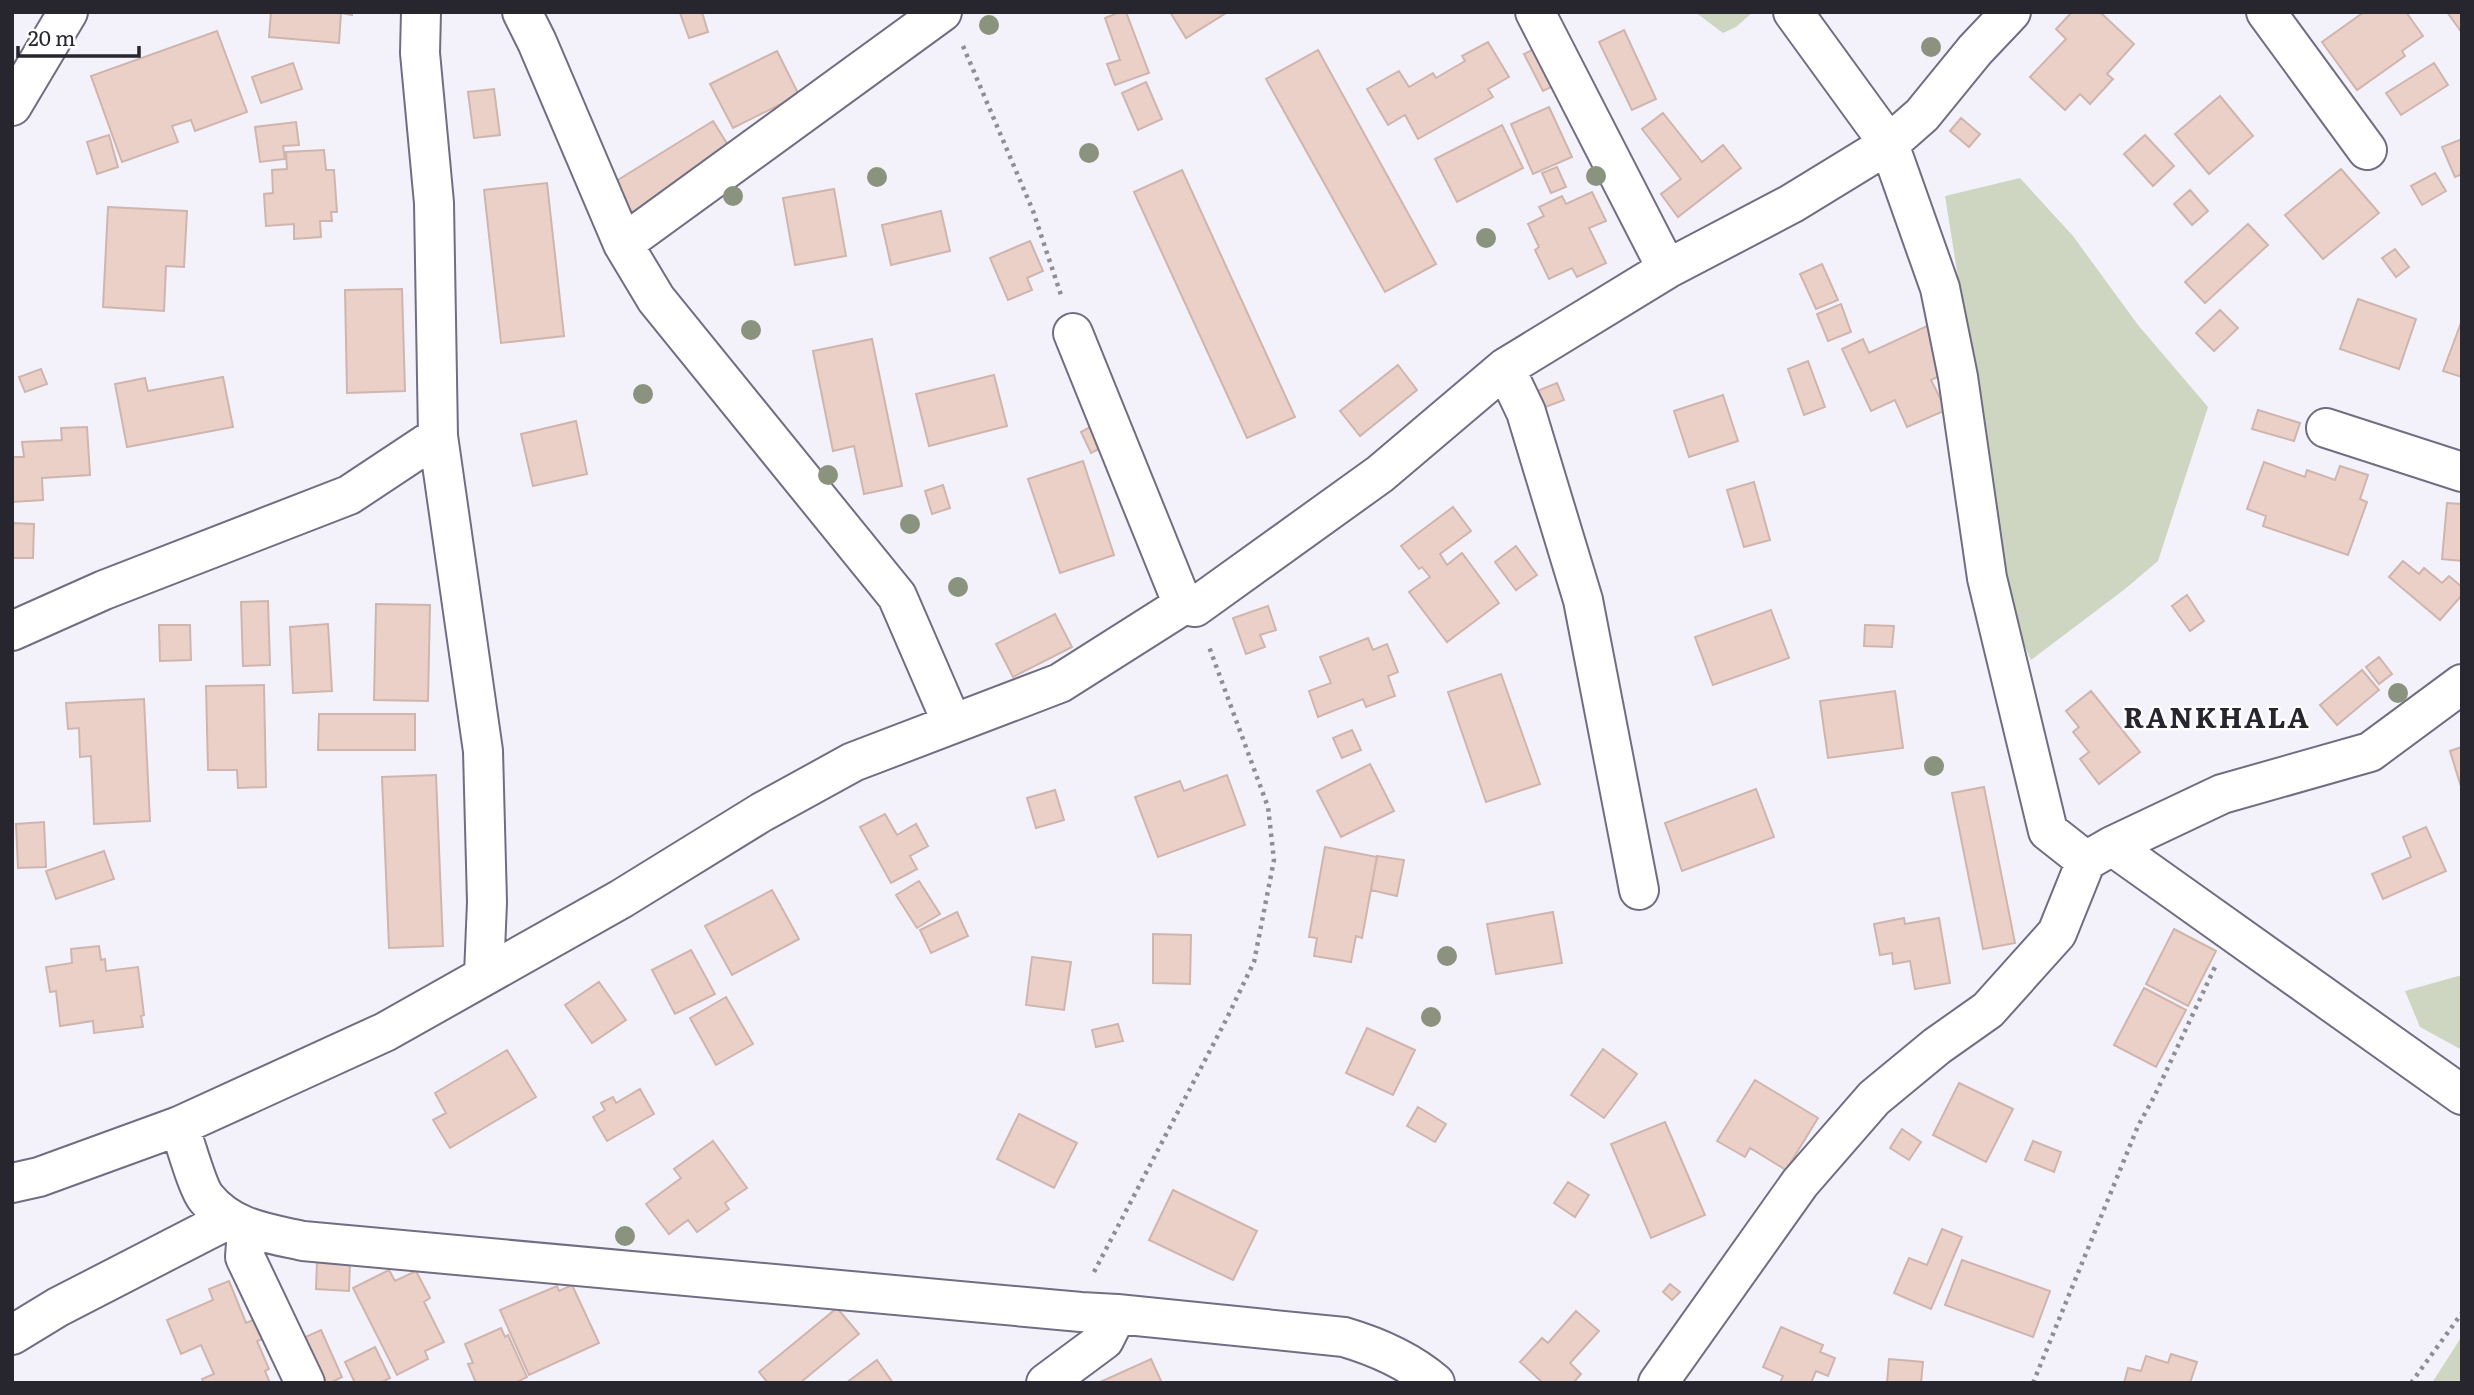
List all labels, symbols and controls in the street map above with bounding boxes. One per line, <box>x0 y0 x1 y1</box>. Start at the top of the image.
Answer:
scale bar <box>18 14 138 58</box>
text: 20 m <box>28 21 75 52</box>
district label: RANKHALA <box>2123 695 2311 737</box>

